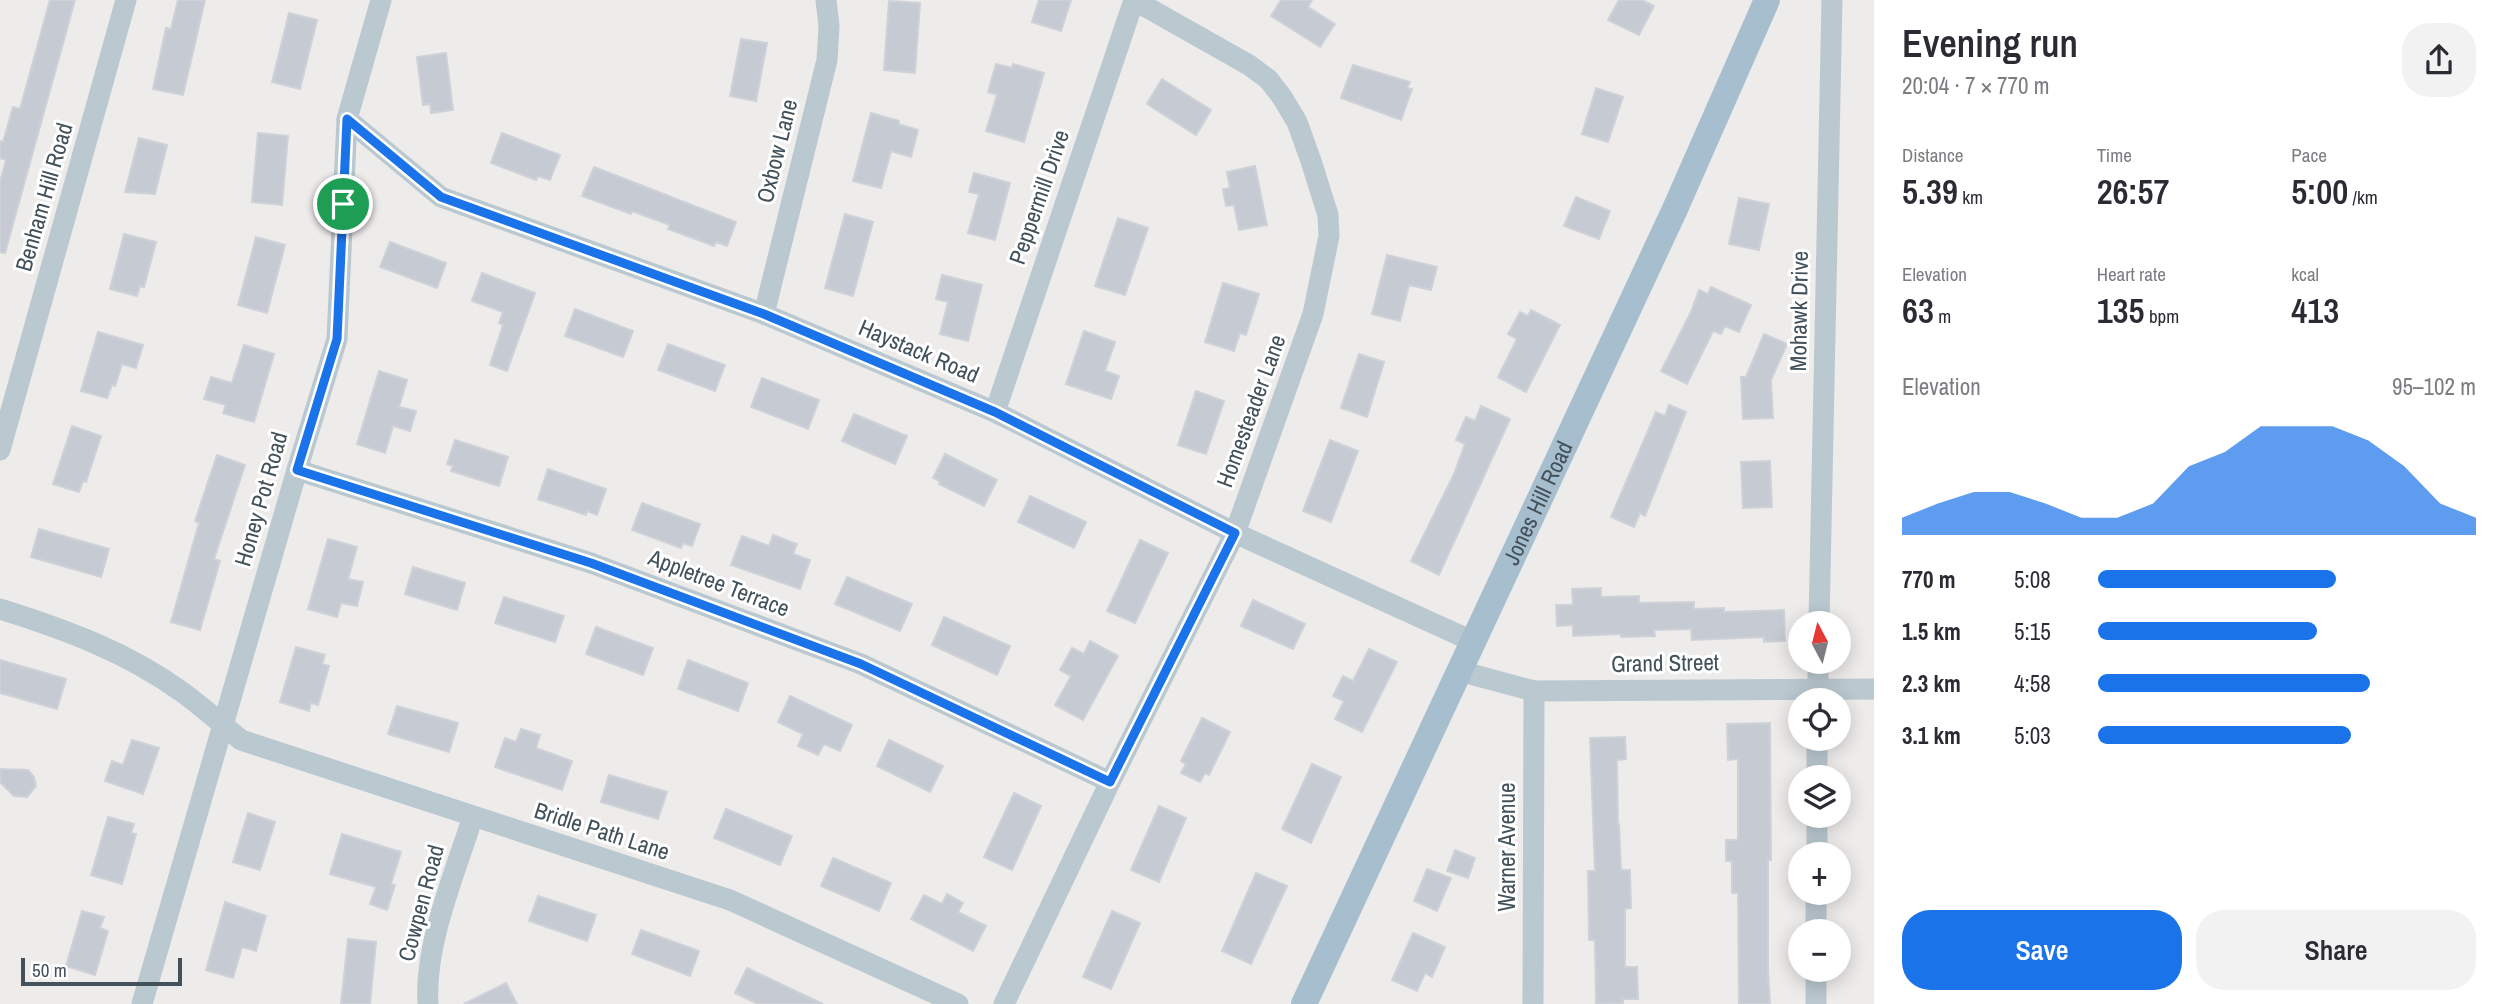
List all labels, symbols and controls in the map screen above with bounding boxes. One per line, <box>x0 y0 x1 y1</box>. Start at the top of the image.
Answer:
text: Evening run <box>1902 18 2078 69</box>
button: share <box>2402 23 2476 97</box>
text: 20:04 · 7 × 770 m <box>1902 70 2049 101</box>
street label: Oxbow Lane <box>749 96 804 206</box>
street label: Benham Hill Road <box>8 119 80 275</box>
street label: Peppermill Drive <box>1001 125 1076 268</box>
text: Distance <box>1902 142 1963 168</box>
text: Time <box>2097 142 2132 168</box>
text: Pace <box>2291 142 2327 168</box>
text: 5.39 <box>1902 168 1958 215</box>
text: 26:57 <box>2097 168 2170 215</box>
text: 5:00 <box>2291 168 2348 215</box>
pin <box>313 174 373 234</box>
text: km <box>1958 184 1983 210</box>
text: /km <box>2348 184 2378 210</box>
icon: arrive <box>324 185 362 223</box>
street label: Mohawk Drive <box>1782 250 1815 372</box>
text: Elevation <box>1902 261 1967 287</box>
text: Heart rate <box>2097 261 2166 287</box>
text: kcal <box>2291 261 2319 287</box>
text: 63 <box>1902 287 1934 334</box>
text: 135 <box>2097 287 2145 334</box>
text: 413 <box>2291 287 2339 334</box>
text: m <box>1934 303 1951 329</box>
text: bpm <box>2145 303 2179 329</box>
street label: Haystack Road <box>854 311 984 390</box>
street label: Homesteader Lane <box>1209 330 1293 491</box>
text: Elevation <box>1902 371 1981 402</box>
text: 95–102 m <box>2392 371 2476 402</box>
street label: Honey Pot Road <box>227 428 294 570</box>
street label: Jones Hill Road <box>1495 436 1580 570</box>
street label: Appletree Terrace <box>643 541 794 624</box>
text: 770 m <box>1902 564 1955 595</box>
text: 5:08 <box>2014 564 2051 595</box>
north arrow <box>1788 611 1852 674</box>
map controls <box>1788 611 1851 982</box>
text: 1.5 km <box>1902 616 1961 647</box>
text: 5:15 <box>2014 616 2051 647</box>
street label: Grand Street <box>1611 646 1719 679</box>
text: 2.3 km <box>1902 668 1961 699</box>
text: 4:58 <box>2014 668 2051 699</box>
button: locate <box>1788 688 1851 751</box>
text: 3.1 km <box>1902 720 1961 751</box>
text: 5:03 <box>2014 720 2051 751</box>
button: layers <box>1788 765 1851 828</box>
street label: Warner Avenue <box>1491 783 1522 911</box>
street label: Bridle Path Lane <box>531 794 674 867</box>
street label: Cowpen Road <box>390 841 451 965</box>
button: + <box>1788 842 1851 905</box>
button: Save <box>1902 910 2182 990</box>
button: Share <box>2196 910 2476 990</box>
button: − <box>1788 919 1851 982</box>
scale bar <box>21 955 182 987</box>
text: 50 m <box>32 957 67 983</box>

